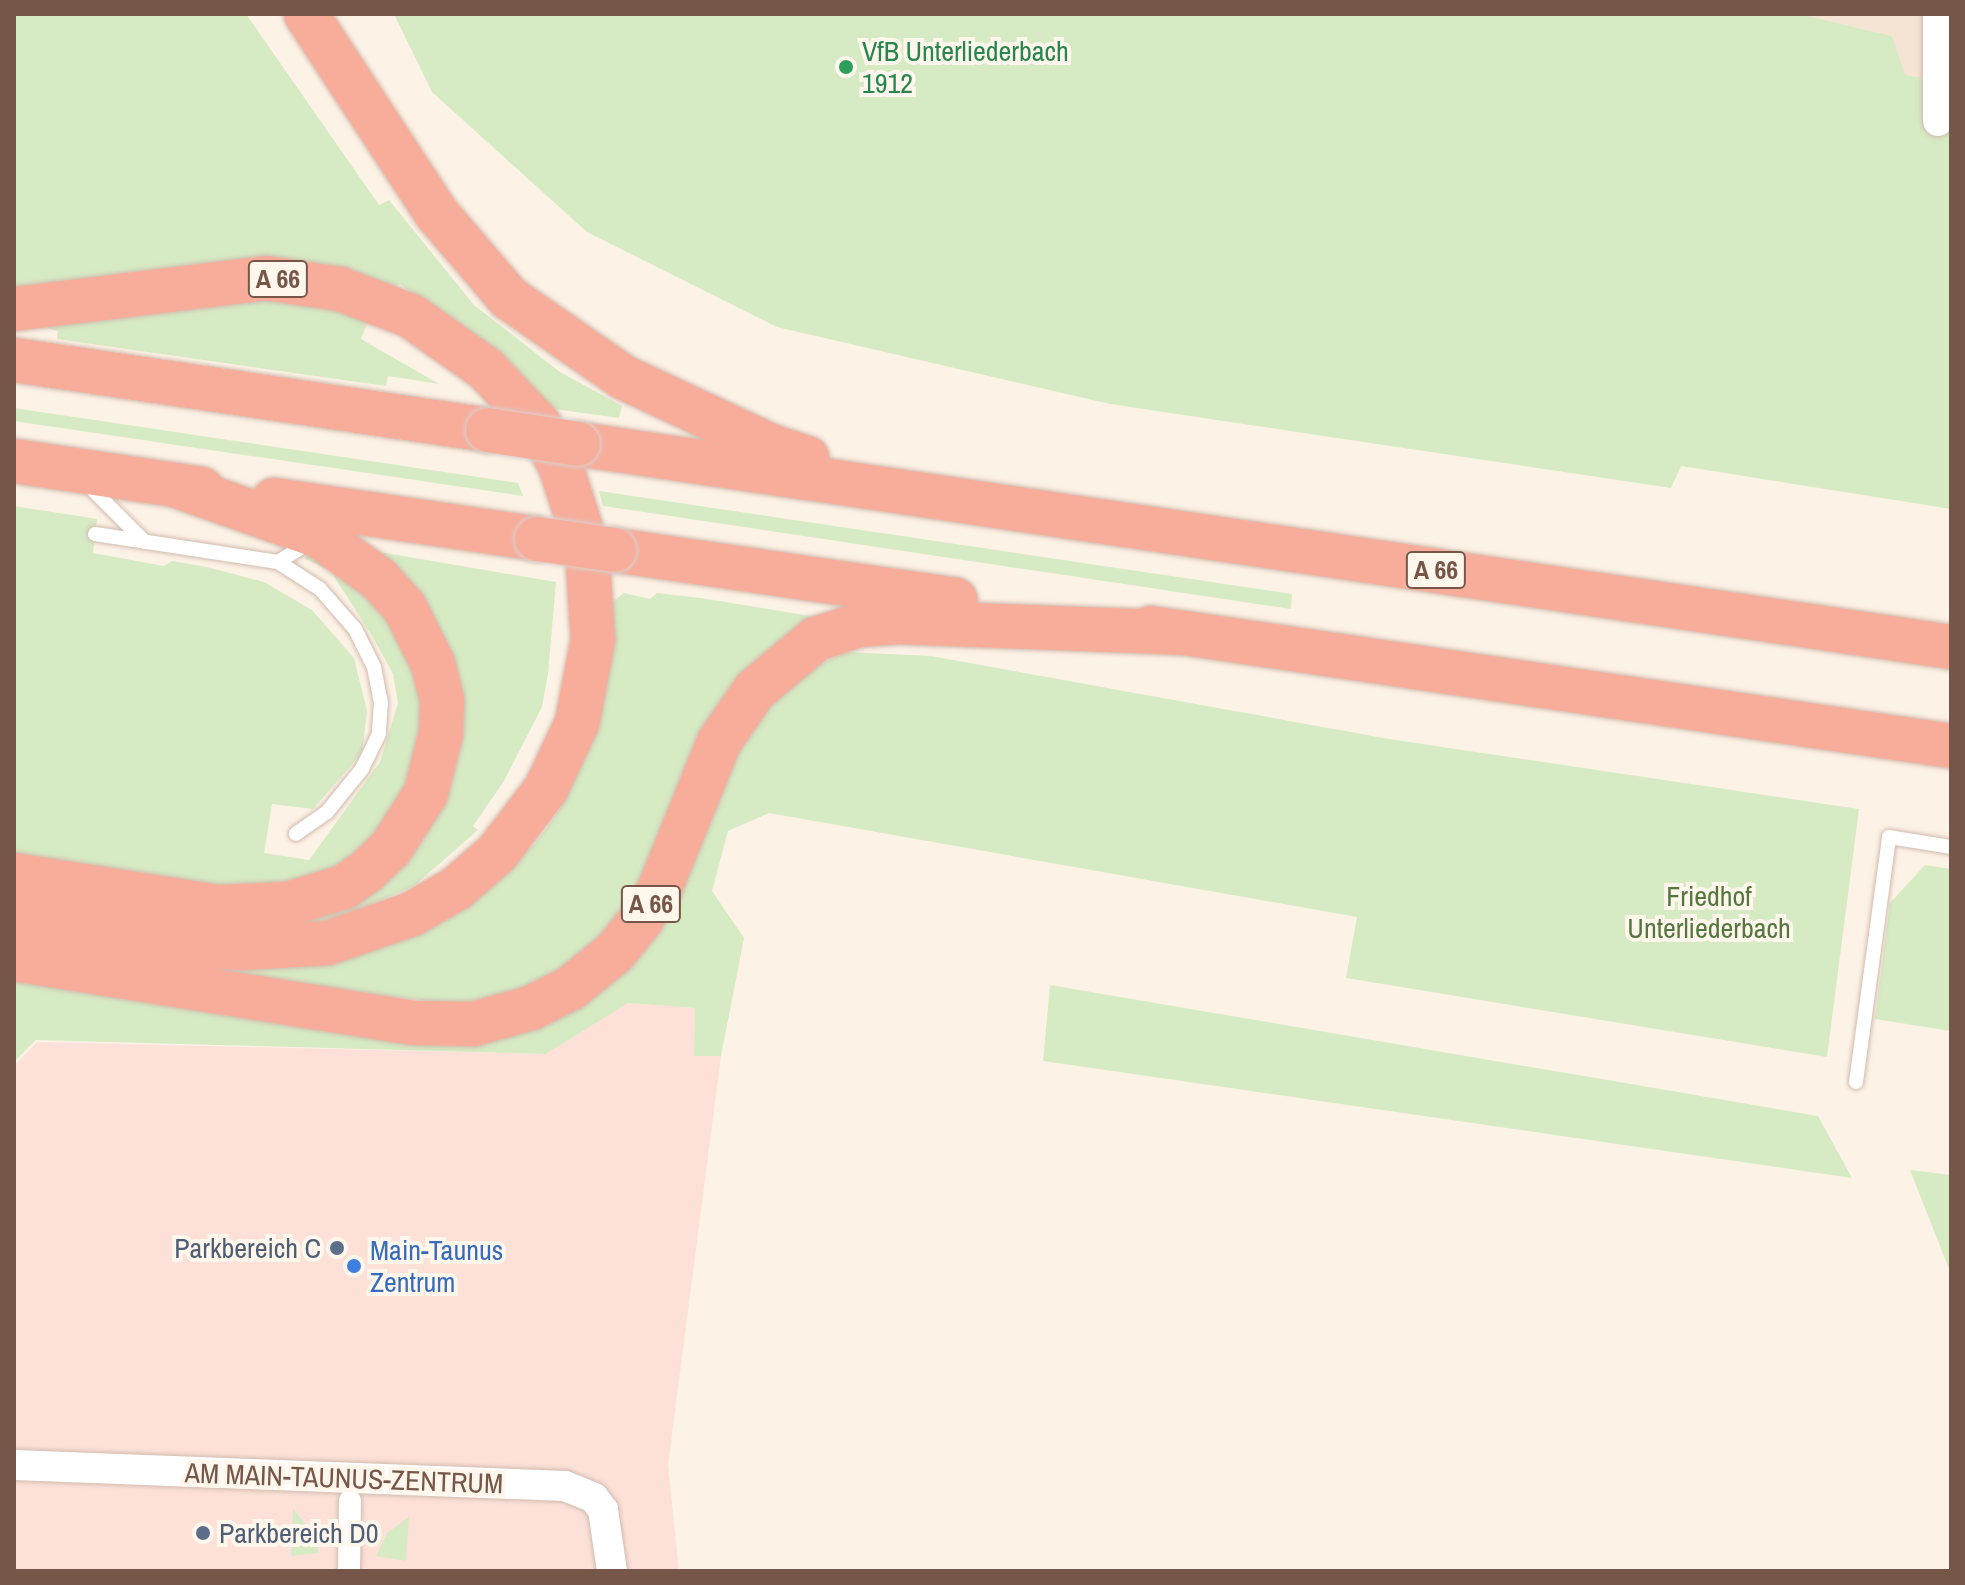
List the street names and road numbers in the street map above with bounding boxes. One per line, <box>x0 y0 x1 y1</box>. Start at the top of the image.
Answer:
road number: A 66 <box>246 257 310 301</box>
road number: A 66 <box>1404 548 1468 592</box>
road number: A 66 <box>619 882 683 926</box>
street label: AM MAIN-TAUNUS-ZENTRUM <box>184 1456 504 1500</box>

